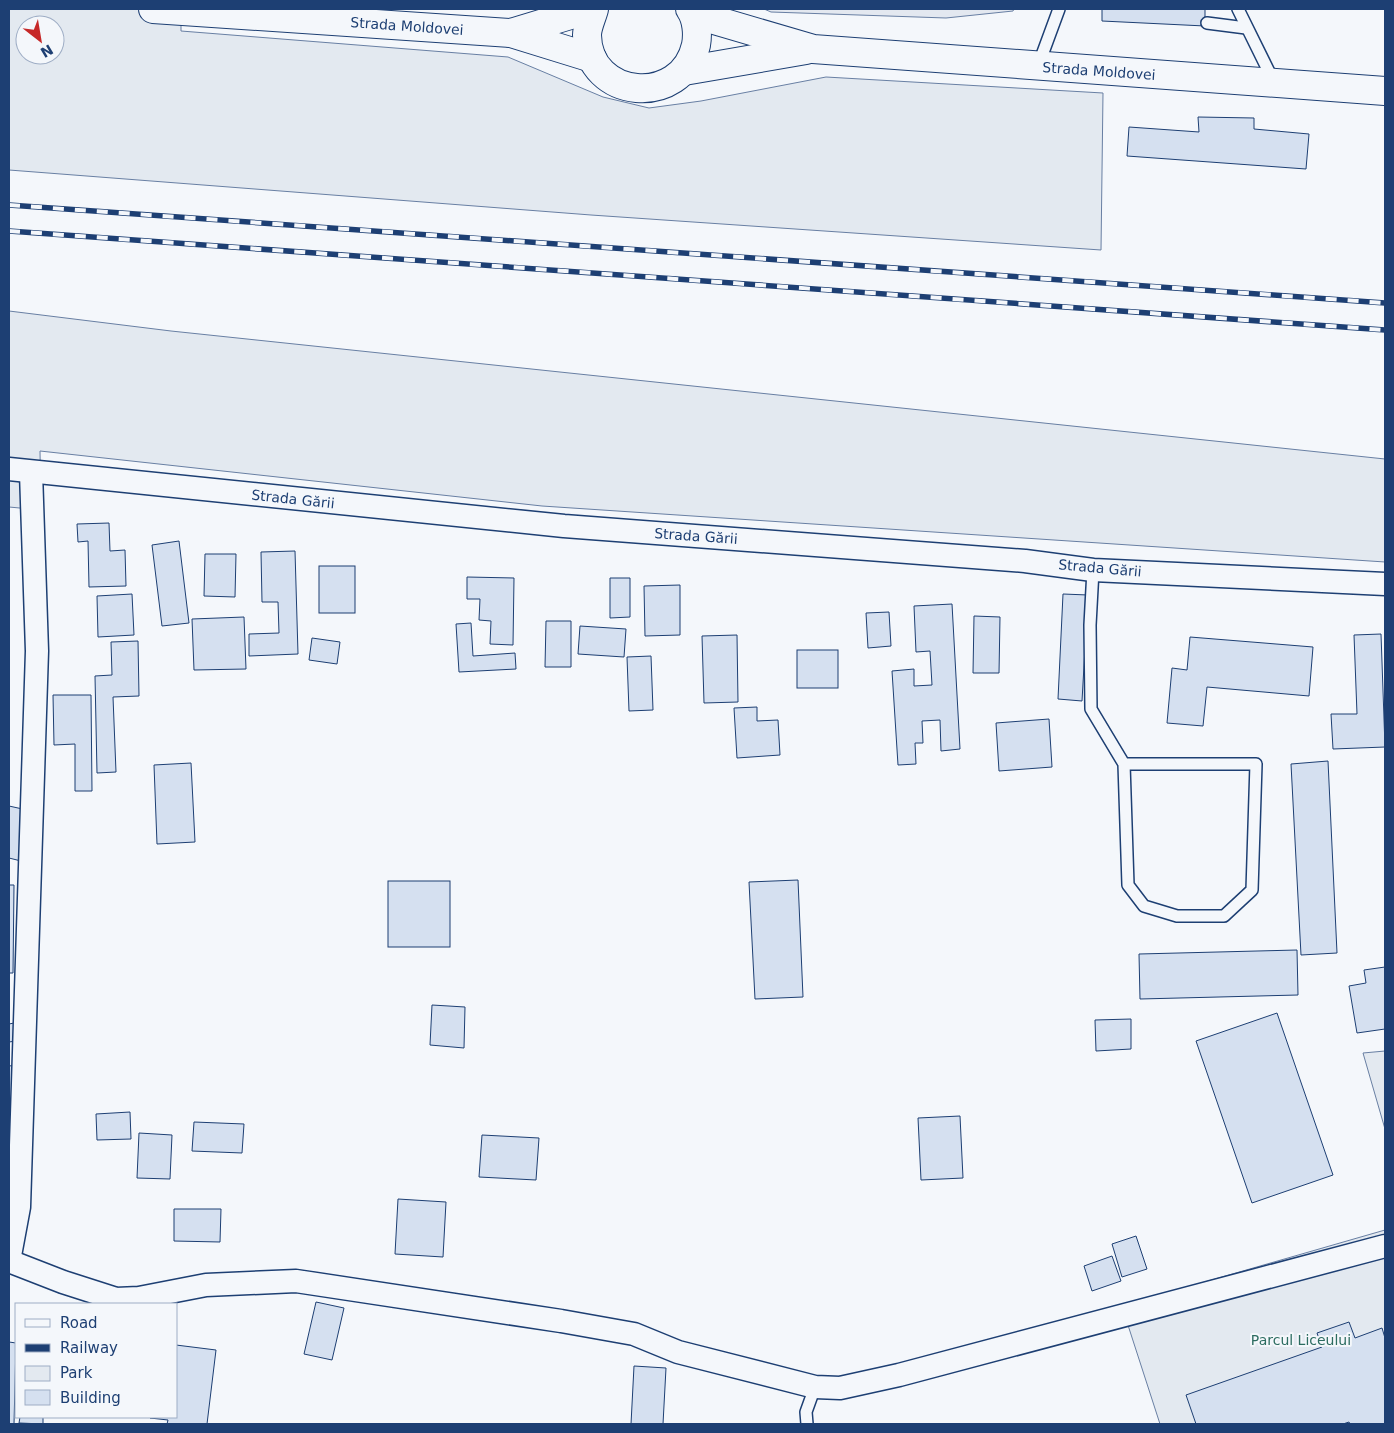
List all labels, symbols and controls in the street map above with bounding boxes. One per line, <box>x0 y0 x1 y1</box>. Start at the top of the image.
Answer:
street label: Strada Moldovei <box>350 14 464 38</box>
north arrow <box>15 15 65 65</box>
text: N <box>38 41 56 61</box>
street label: Strada Moldovei <box>1042 59 1156 83</box>
street label: Strada Gării <box>251 487 335 511</box>
street label: Strada Gării <box>654 525 738 547</box>
street label: Strada Gării <box>1058 556 1142 580</box>
legend <box>15 1303 178 1418</box>
text: Road <box>60 1314 98 1332</box>
park label: Parcul Liceului <box>1251 1332 1351 1348</box>
text: Railway <box>60 1339 118 1357</box>
text: Park <box>60 1364 93 1382</box>
text: Building <box>60 1389 121 1407</box>

